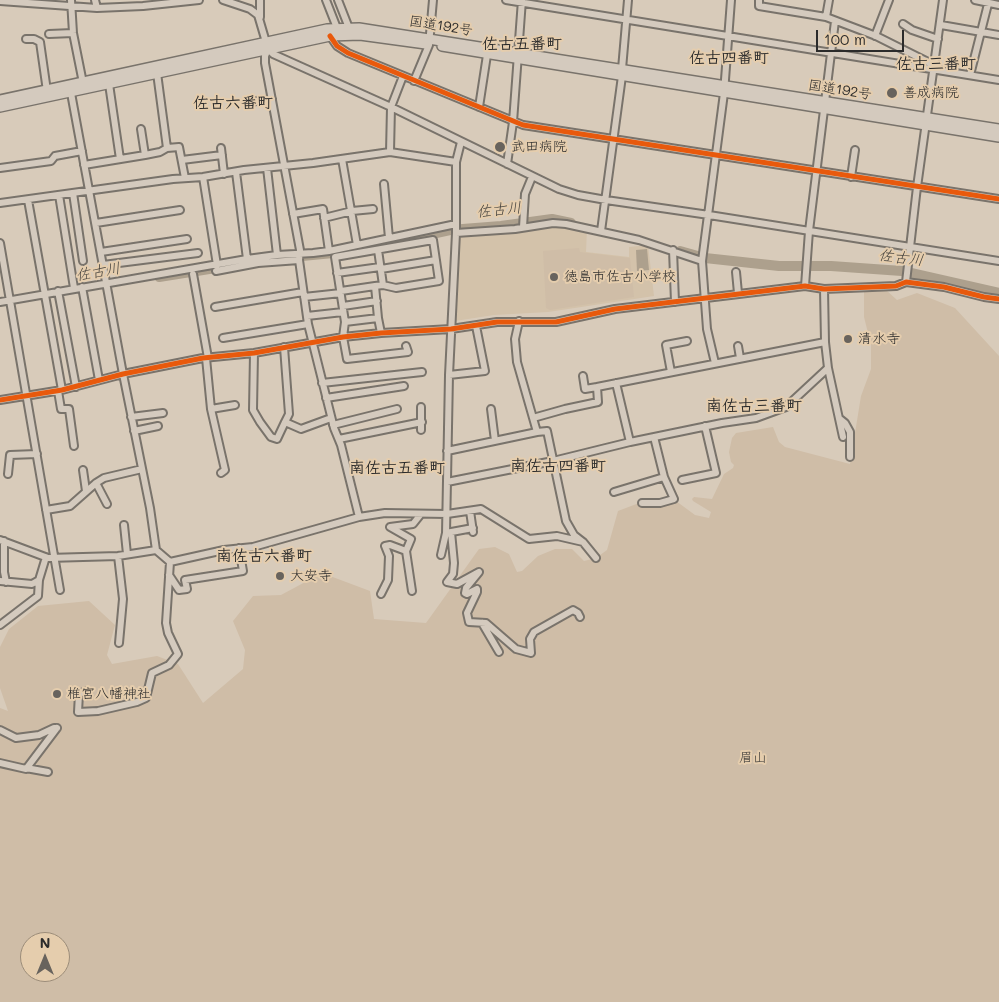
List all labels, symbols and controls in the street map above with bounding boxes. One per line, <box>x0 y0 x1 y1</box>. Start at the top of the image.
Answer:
street label: 国道192号 <box>408 13 474 39</box>
scale bar <box>819 20 906 52</box>
text: 100 m <box>824 29 866 49</box>
district label: 佐古五番町 <box>482 34 562 54</box>
district label: 佐古四番町 <box>689 48 769 68</box>
district label: 佐古三番町 <box>896 54 976 74</box>
street label: 国道192号 <box>807 77 873 103</box>
place label: 善成病院 <box>903 85 959 101</box>
marker: 善成病院 <box>885 86 899 100</box>
district label: 佐古六番町 <box>193 93 273 113</box>
place label: 武田病院 <box>511 139 567 155</box>
marker: 武田病院 <box>493 140 507 154</box>
water label: 佐古川 <box>476 199 522 221</box>
water label: 佐古川 <box>878 246 924 270</box>
water label: 佐古川 <box>74 259 122 285</box>
place label: 徳島市佐古小学校 <box>564 269 676 285</box>
marker: 徳島市佐古小学校 <box>548 271 560 283</box>
place label: 清水寺 <box>858 331 900 347</box>
marker: 清水寺 <box>842 333 854 345</box>
district label: 南佐古三番町 <box>706 396 802 416</box>
district label: 南佐古四番町 <box>510 456 606 476</box>
district label: 南佐古五番町 <box>349 458 445 478</box>
district label: 南佐古六番町 <box>216 546 312 566</box>
place label: 大安寺 <box>290 568 332 584</box>
marker: 大安寺 <box>274 570 286 582</box>
place label: 椎宮八幡神社 <box>67 686 151 702</box>
marker: 椎宮八幡神社 <box>51 688 63 700</box>
park label: 眉山 <box>739 750 767 766</box>
north arrow <box>20 932 70 982</box>
text: N <box>40 933 50 952</box>

